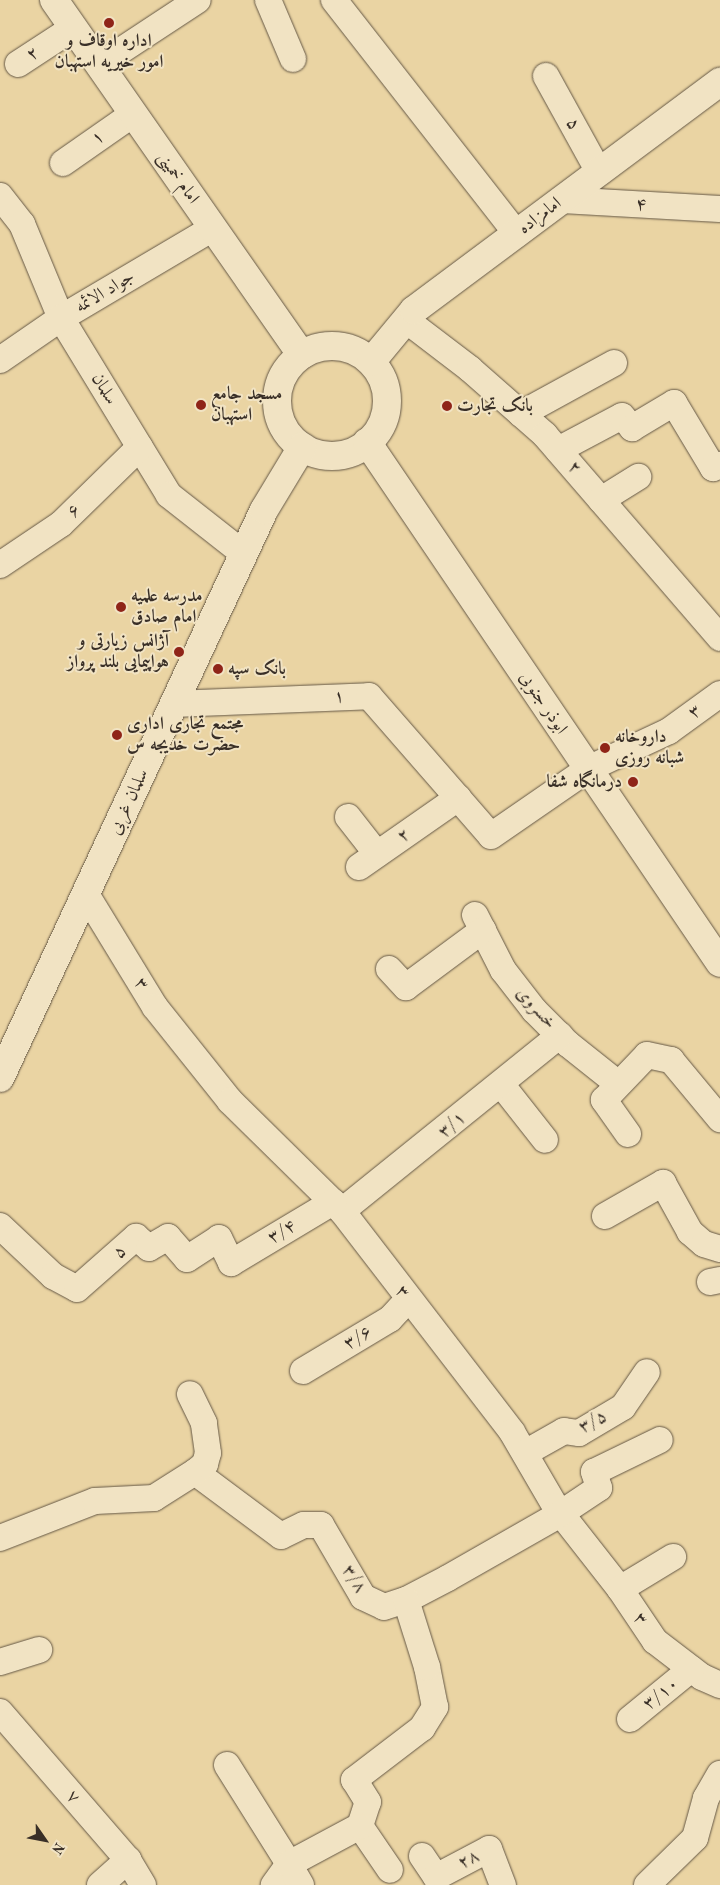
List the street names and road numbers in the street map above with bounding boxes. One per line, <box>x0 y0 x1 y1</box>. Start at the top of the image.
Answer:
street label: ۲ <box>23 42 43 66</box>
street label: ۵ <box>561 114 585 134</box>
street label: ۱ <box>87 126 109 150</box>
street label: امام خمینی <box>152 148 204 208</box>
street label: امامزاده <box>514 193 566 239</box>
street label: ۴ <box>635 194 647 216</box>
street label: جواد الائمه <box>71 266 139 318</box>
street label: سلمان <box>86 369 122 409</box>
street label: ۲ <box>562 457 586 479</box>
street label: ۶ <box>63 500 85 522</box>
street label: ابوذر جنوبی <box>514 668 572 738</box>
street label: ۱ <box>333 686 345 708</box>
street label: ۳ <box>684 700 706 724</box>
street label: سلمان غربی <box>104 766 154 838</box>
street label: ۲ <box>393 824 415 848</box>
street label: ۳ <box>129 974 153 994</box>
street label: خسروی <box>511 982 561 1034</box>
street label: ۳/۱ <box>434 1107 470 1143</box>
street label: ۳/۴ <box>264 1215 300 1249</box>
street label: ۵ <box>109 1241 131 1263</box>
street label: ۳ <box>390 1281 414 1303</box>
street label: ۳/۶ <box>340 1321 376 1355</box>
street label: ۳/۵ <box>575 1406 611 1438</box>
street label: ۳/۸ <box>337 1561 371 1597</box>
street label: ۳ <box>628 1609 652 1629</box>
street label: ۳/۱۰ <box>639 1673 683 1715</box>
street label: ۷ <box>61 1786 85 1808</box>
street label: ۲۸ <box>455 1846 483 1874</box>

